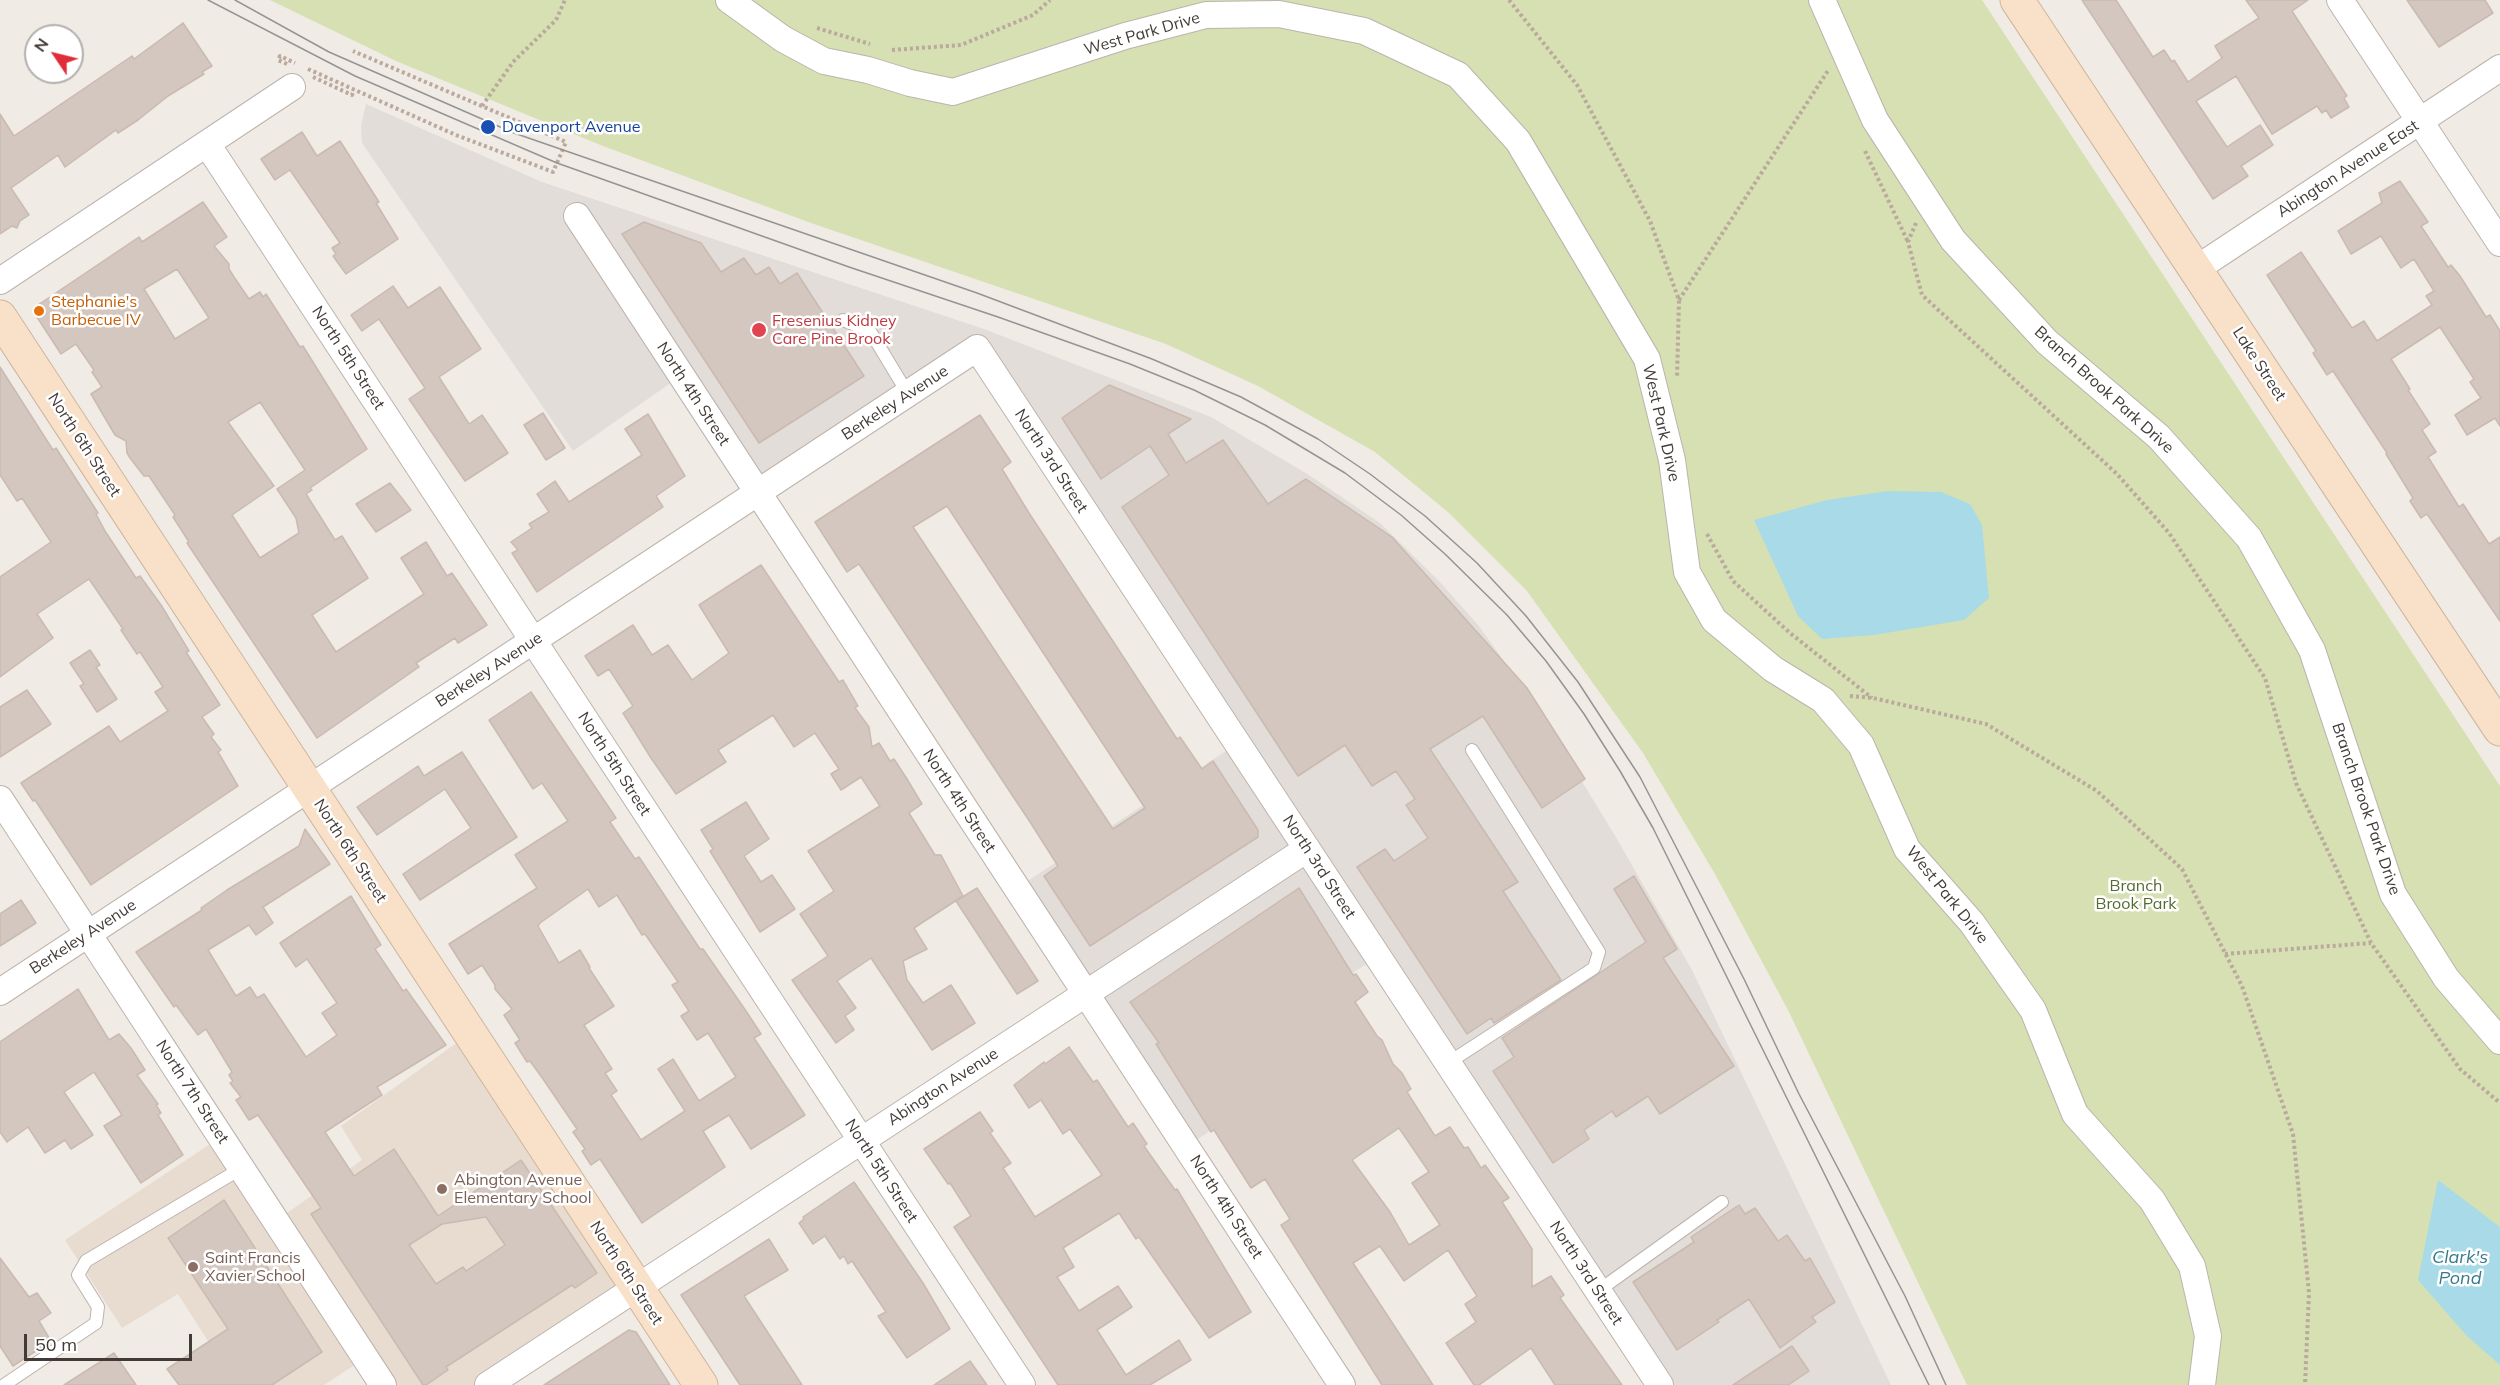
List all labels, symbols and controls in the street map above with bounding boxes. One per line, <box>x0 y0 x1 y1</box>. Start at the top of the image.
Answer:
street label: West Park Drive <box>1082 8 1202 60</box>
north arrow <box>24 24 84 84</box>
text: N <box>29 34 53 56</box>
street label: Abington Avenue East <box>2274 116 2422 222</box>
place label: Davenport Avenue <box>502 117 640 137</box>
marker: Davenport Avenue <box>479 118 497 136</box>
place label: Stephanie's Barbecue IV <box>51 292 141 330</box>
street label: North 5th Street <box>307 303 389 413</box>
marker: Stephanie's Barbecue IV <box>32 304 46 318</box>
place label: Fresenius Kidney Care Pine Brook <box>772 311 896 349</box>
marker: Fresenius Kidney Care Pine Brook <box>750 321 768 339</box>
street label: Branch Brook Park Drive <box>2030 322 2178 458</box>
street label: Lake Street <box>2228 324 2290 404</box>
street label: North 4th Street <box>652 339 734 449</box>
street label: Berkeley Avenue <box>838 361 952 445</box>
street label: West Park Drive <box>1638 363 1684 483</box>
street label: North 6th Street <box>43 390 125 500</box>
street label: North 3rd Street <box>1010 406 1092 516</box>
street label: Berkeley Avenue <box>432 628 546 712</box>
street label: North 5th Street <box>573 709 655 819</box>
street label: Branch Brook Park Drive <box>2327 720 2405 898</box>
street label: North 4th Street <box>918 746 1000 856</box>
street label: North 6th Street <box>309 796 391 906</box>
street label: North 3rd Street <box>1278 812 1360 922</box>
street label: West Park Drive <box>1902 842 1992 948</box>
park label: Branch Brook Park <box>2096 876 2176 914</box>
street label: Berkeley Avenue <box>26 895 140 979</box>
street label: North 7th Street <box>151 1037 233 1147</box>
street label: Abington Avenue <box>884 1044 1002 1130</box>
street label: North 5th Street <box>840 1116 922 1226</box>
street label: North 4th Street <box>1185 1152 1267 1262</box>
place label: Abington Avenue Elementary School <box>454 1170 592 1208</box>
marker: Abington Avenue Elementary School <box>435 1182 449 1196</box>
street label: North 6th Street <box>585 1218 667 1328</box>
street label: North 3rd Street <box>1545 1218 1627 1328</box>
water label: Clark's Pond <box>2432 1247 2488 1290</box>
place label: Saint Francis Xavier School <box>205 1248 305 1286</box>
marker: Saint Francis Xavier School <box>186 1260 200 1274</box>
scale bar <box>27 1322 195 1360</box>
text: 50 m <box>35 1333 77 1356</box>

